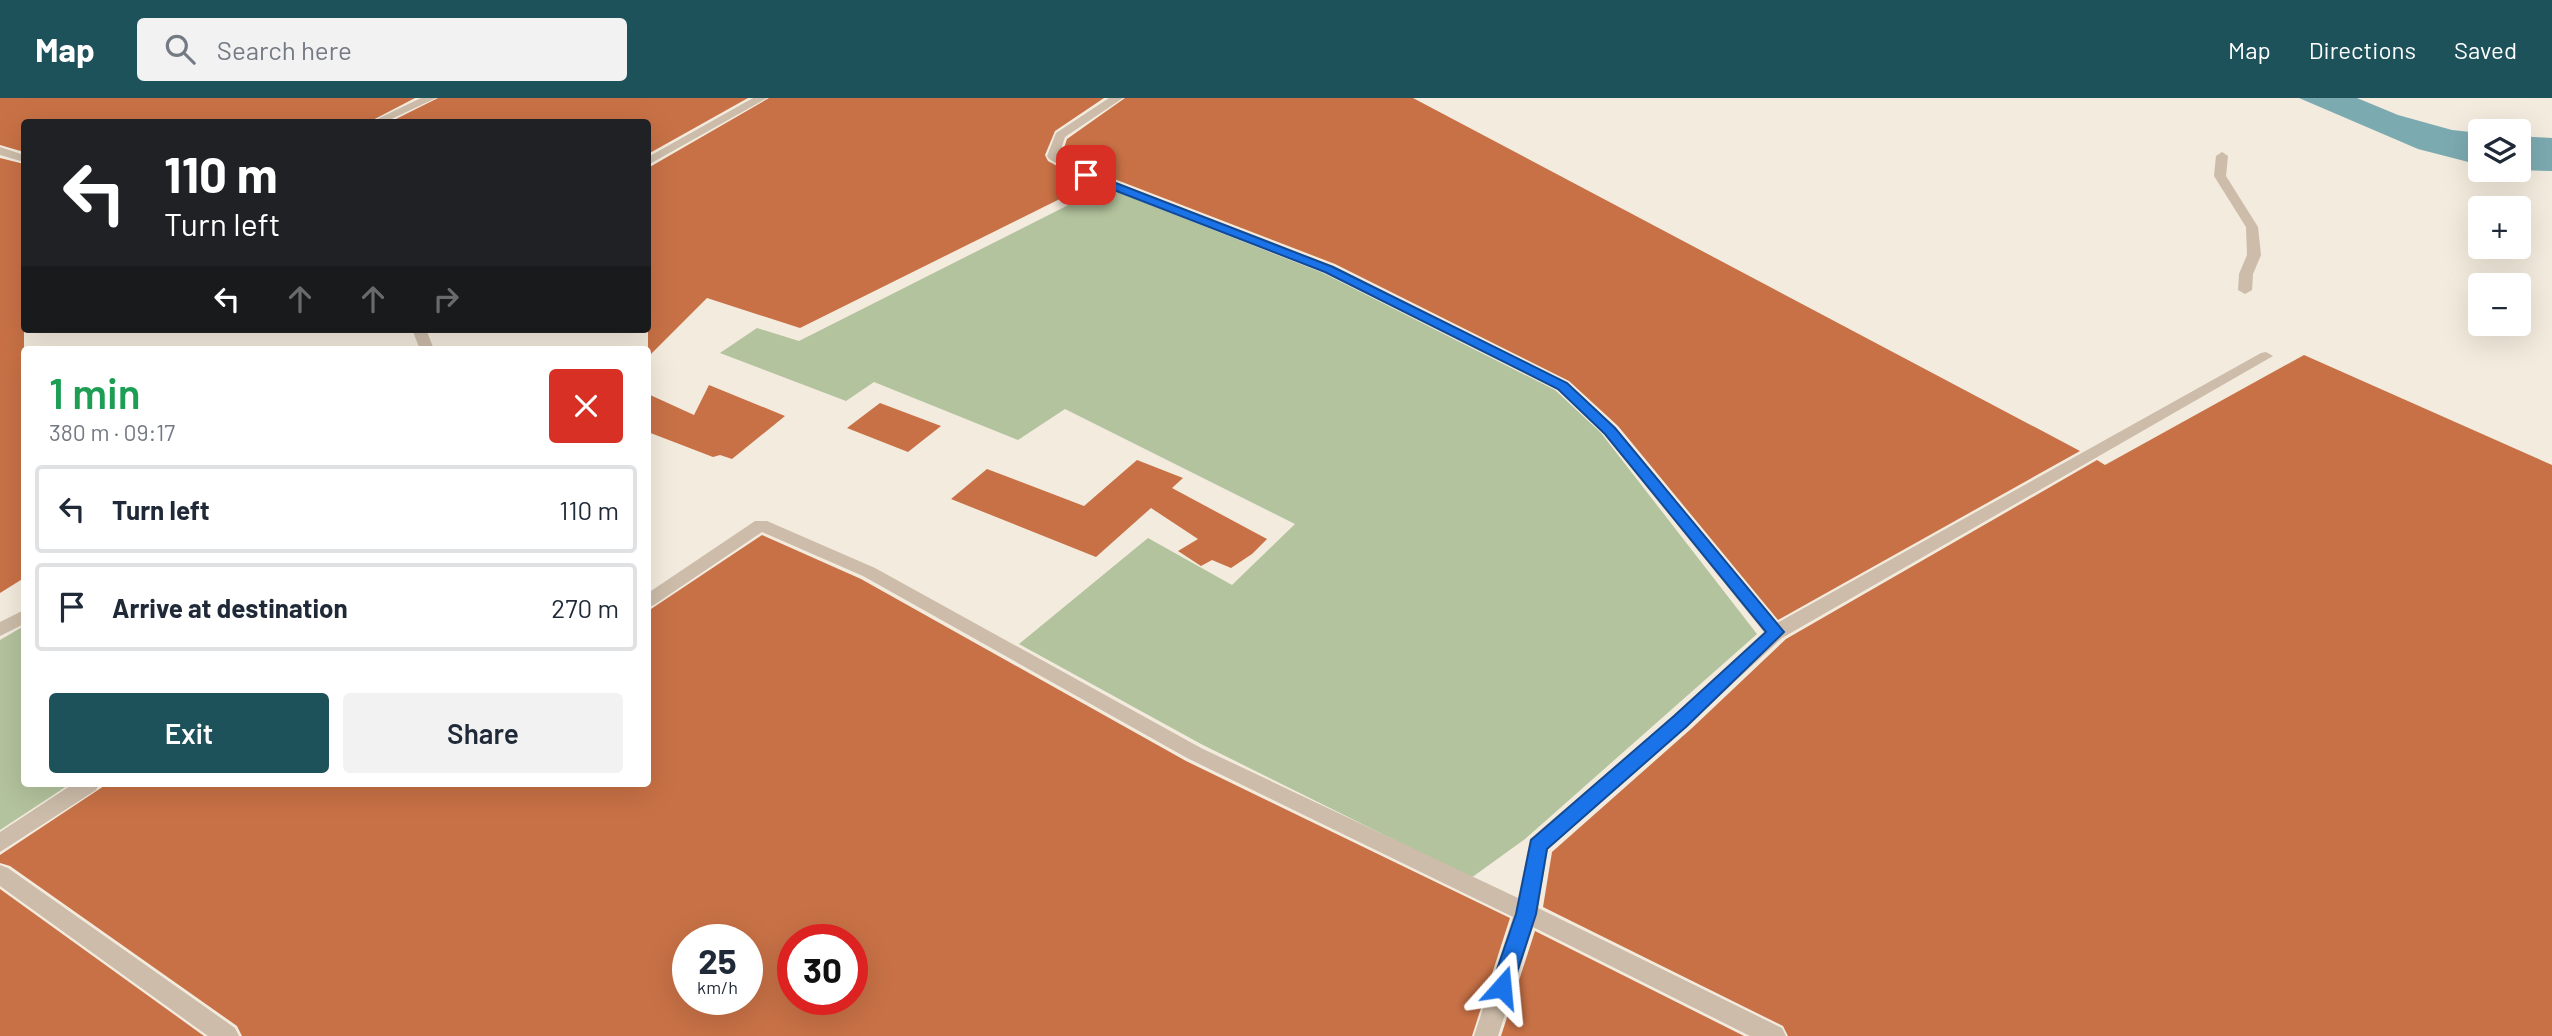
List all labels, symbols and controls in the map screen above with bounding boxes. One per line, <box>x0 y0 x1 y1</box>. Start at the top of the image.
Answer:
search box <box>137 18 627 81</box>
text: Map <box>35 29 95 69</box>
icon: search <box>161 30 199 68</box>
text: Search here <box>217 34 352 65</box>
text: Map <box>2228 35 2271 64</box>
text: Directions <box>2309 35 2416 64</box>
text: Saved <box>2454 35 2517 64</box>
map controls <box>2468 119 2531 336</box>
button: layers <box>2468 119 2531 182</box>
text: 110 m <box>164 144 278 203</box>
pin <box>1056 145 1116 205</box>
icon: left <box>49 147 140 238</box>
icon: arrive <box>1067 156 1105 194</box>
button: + <box>2468 196 2531 259</box>
text: Turn left <box>164 204 281 242</box>
button: − <box>2468 273 2531 336</box>
icon: left <box>208 280 246 318</box>
icon: ahead <box>281 280 319 318</box>
icon: ahead <box>354 280 392 318</box>
icon: right <box>427 280 465 318</box>
text: 1 min <box>49 367 141 417</box>
button: close <box>549 369 623 443</box>
text: 380 m · 09:17 <box>49 418 175 446</box>
icon: left <box>53 490 91 528</box>
text: Turn left <box>112 494 210 525</box>
text: 110 m <box>559 494 619 525</box>
icon: arrive <box>53 588 91 626</box>
text: Arrive at destination <box>112 592 348 623</box>
text: 270 m <box>551 592 619 623</box>
button: Exit <box>49 693 329 773</box>
button: Share <box>343 693 623 773</box>
speed limit sign: 30 <box>777 924 868 1015</box>
text: 25 <box>698 939 737 981</box>
position arrow <box>1465 950 1539 1024</box>
text: km/h <box>697 976 738 998</box>

